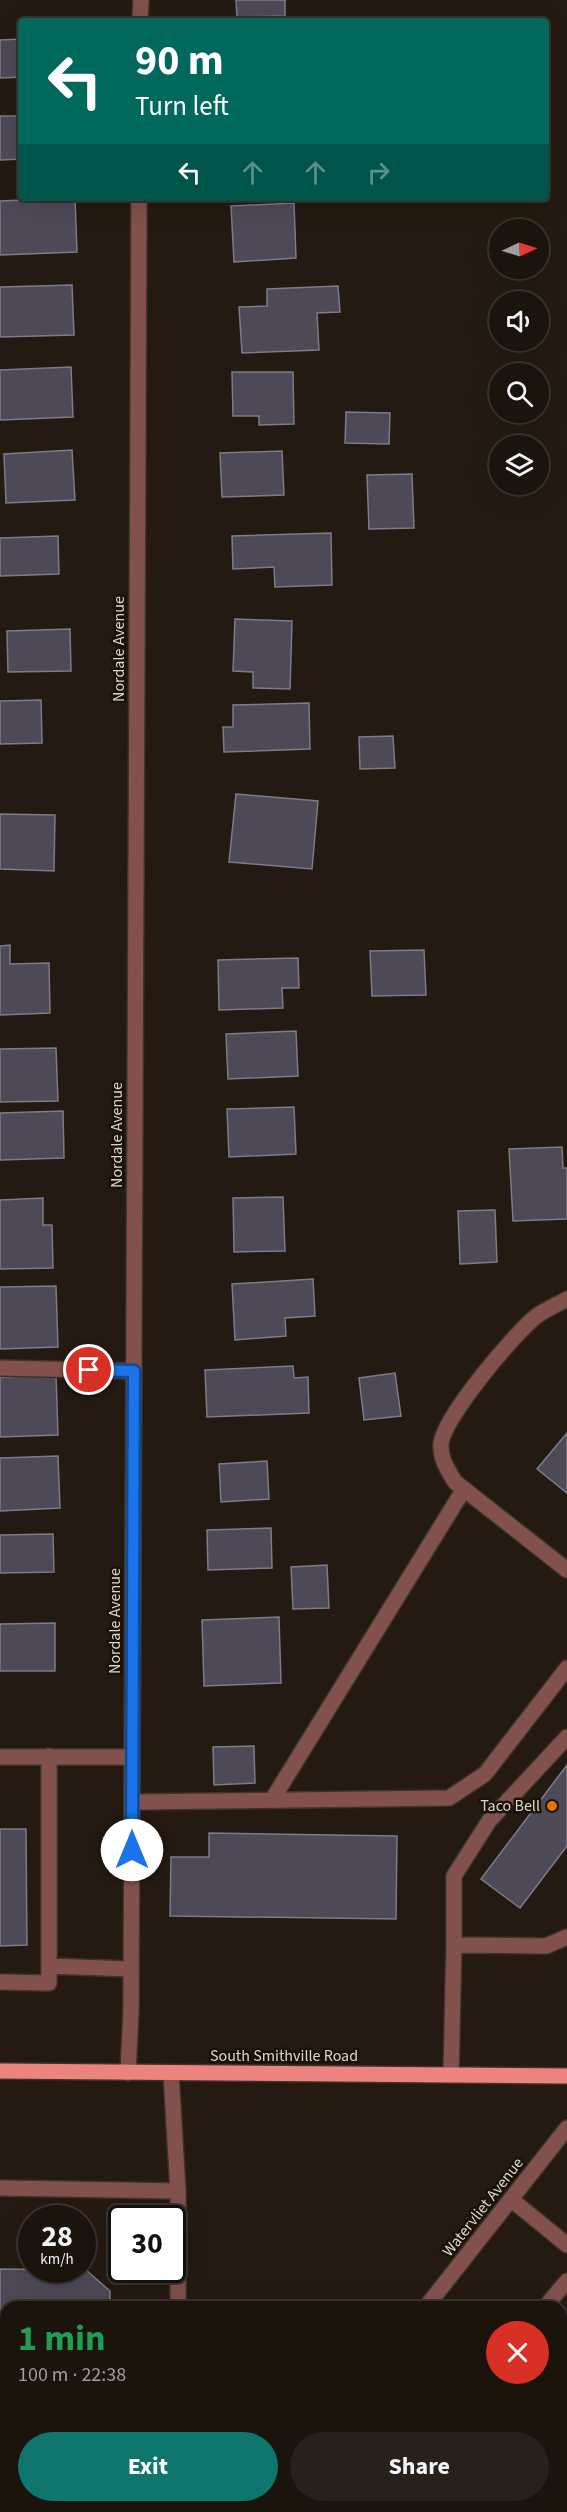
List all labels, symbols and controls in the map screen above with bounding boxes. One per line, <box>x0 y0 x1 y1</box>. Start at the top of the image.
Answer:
text: 90 m <box>135 31 224 91</box>
icon: left <box>36 42 114 120</box>
text: Turn left <box>135 87 229 126</box>
icon: left <box>173 156 206 189</box>
icon: ahead <box>236 156 269 189</box>
icon: ahead <box>299 156 332 189</box>
icon: right <box>362 156 395 189</box>
north arrow <box>489 219 549 279</box>
map controls <box>489 219 549 495</box>
button: sound <box>489 291 549 351</box>
button: search <box>489 363 549 423</box>
button: layers <box>489 435 549 495</box>
street label: Nordale Avenue <box>108 596 130 702</box>
street label: Nordale Avenue <box>106 1082 128 1188</box>
pin <box>63 1344 114 1395</box>
icon: arrive <box>72 1353 105 1386</box>
street label: Nordale Avenue <box>104 1568 126 1674</box>
place label: Taco Bell <box>480 1795 540 1817</box>
marker: Taco Bell <box>545 1799 559 1813</box>
position arrow <box>100 1818 164 1882</box>
street label: South Smithville Road <box>210 2045 358 2067</box>
street label: Watervliet Avenue <box>437 2153 529 2261</box>
speed limit sign: 30 <box>108 2205 186 2283</box>
text: 28 <box>41 2215 73 2258</box>
text: km/h <box>40 2249 74 2270</box>
text: 1 min <box>18 2313 106 2364</box>
button: close <box>486 2321 549 2384</box>
text: 100 m · 22:38 <box>18 2361 126 2389</box>
button: Exit <box>18 2432 278 2501</box>
button: Share <box>290 2432 549 2501</box>

